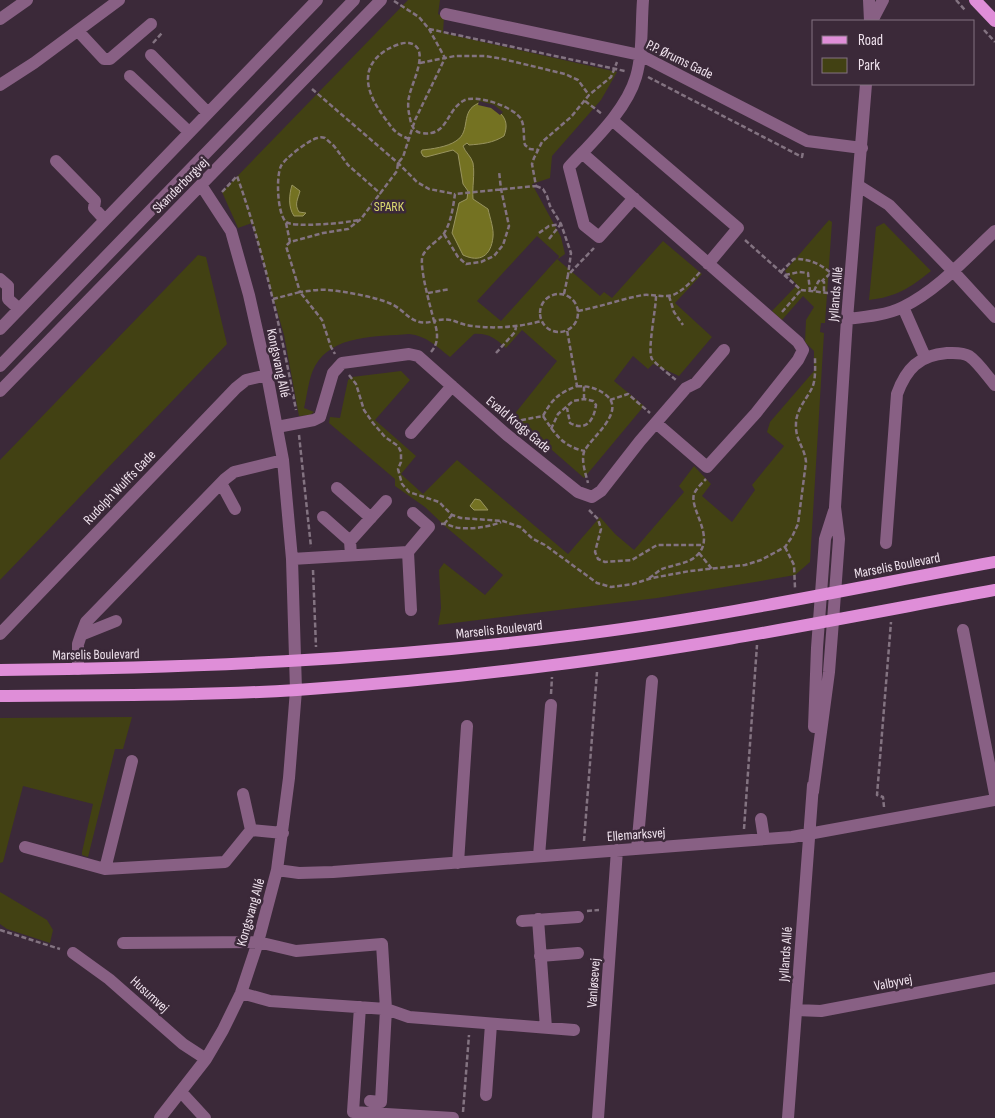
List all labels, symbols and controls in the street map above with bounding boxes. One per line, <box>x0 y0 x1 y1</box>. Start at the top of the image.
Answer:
legend <box>812 20 975 85</box>
text: Road <box>858 31 883 50</box>
street label: P.P. Ørums Gade <box>644 36 716 83</box>
text: Park <box>858 56 880 75</box>
street label: Skanderborgvej <box>149 154 212 217</box>
park label: SPARK <box>374 198 405 215</box>
street label: Jyllands Allé <box>825 266 846 323</box>
street label: Kongsvang Allé <box>263 327 294 399</box>
street label: Evald Krogs Gade <box>483 392 555 456</box>
street label: Rudolph Wulffs Gade <box>80 447 159 528</box>
street label: Marselis Boulevard <box>853 549 942 582</box>
street label: Marselis Boulevard <box>455 616 543 643</box>
street label: Marselis Boulevard <box>52 645 140 664</box>
street label: Ellemarksvej <box>606 824 666 845</box>
street label: Kongsvang Allé <box>233 876 268 948</box>
street label: Jyllands Allé <box>775 926 796 983</box>
street label: Vanløsevej <box>583 958 604 1008</box>
street label: Valbyvej <box>873 970 914 994</box>
street label: Husumvej <box>127 973 173 1016</box>

